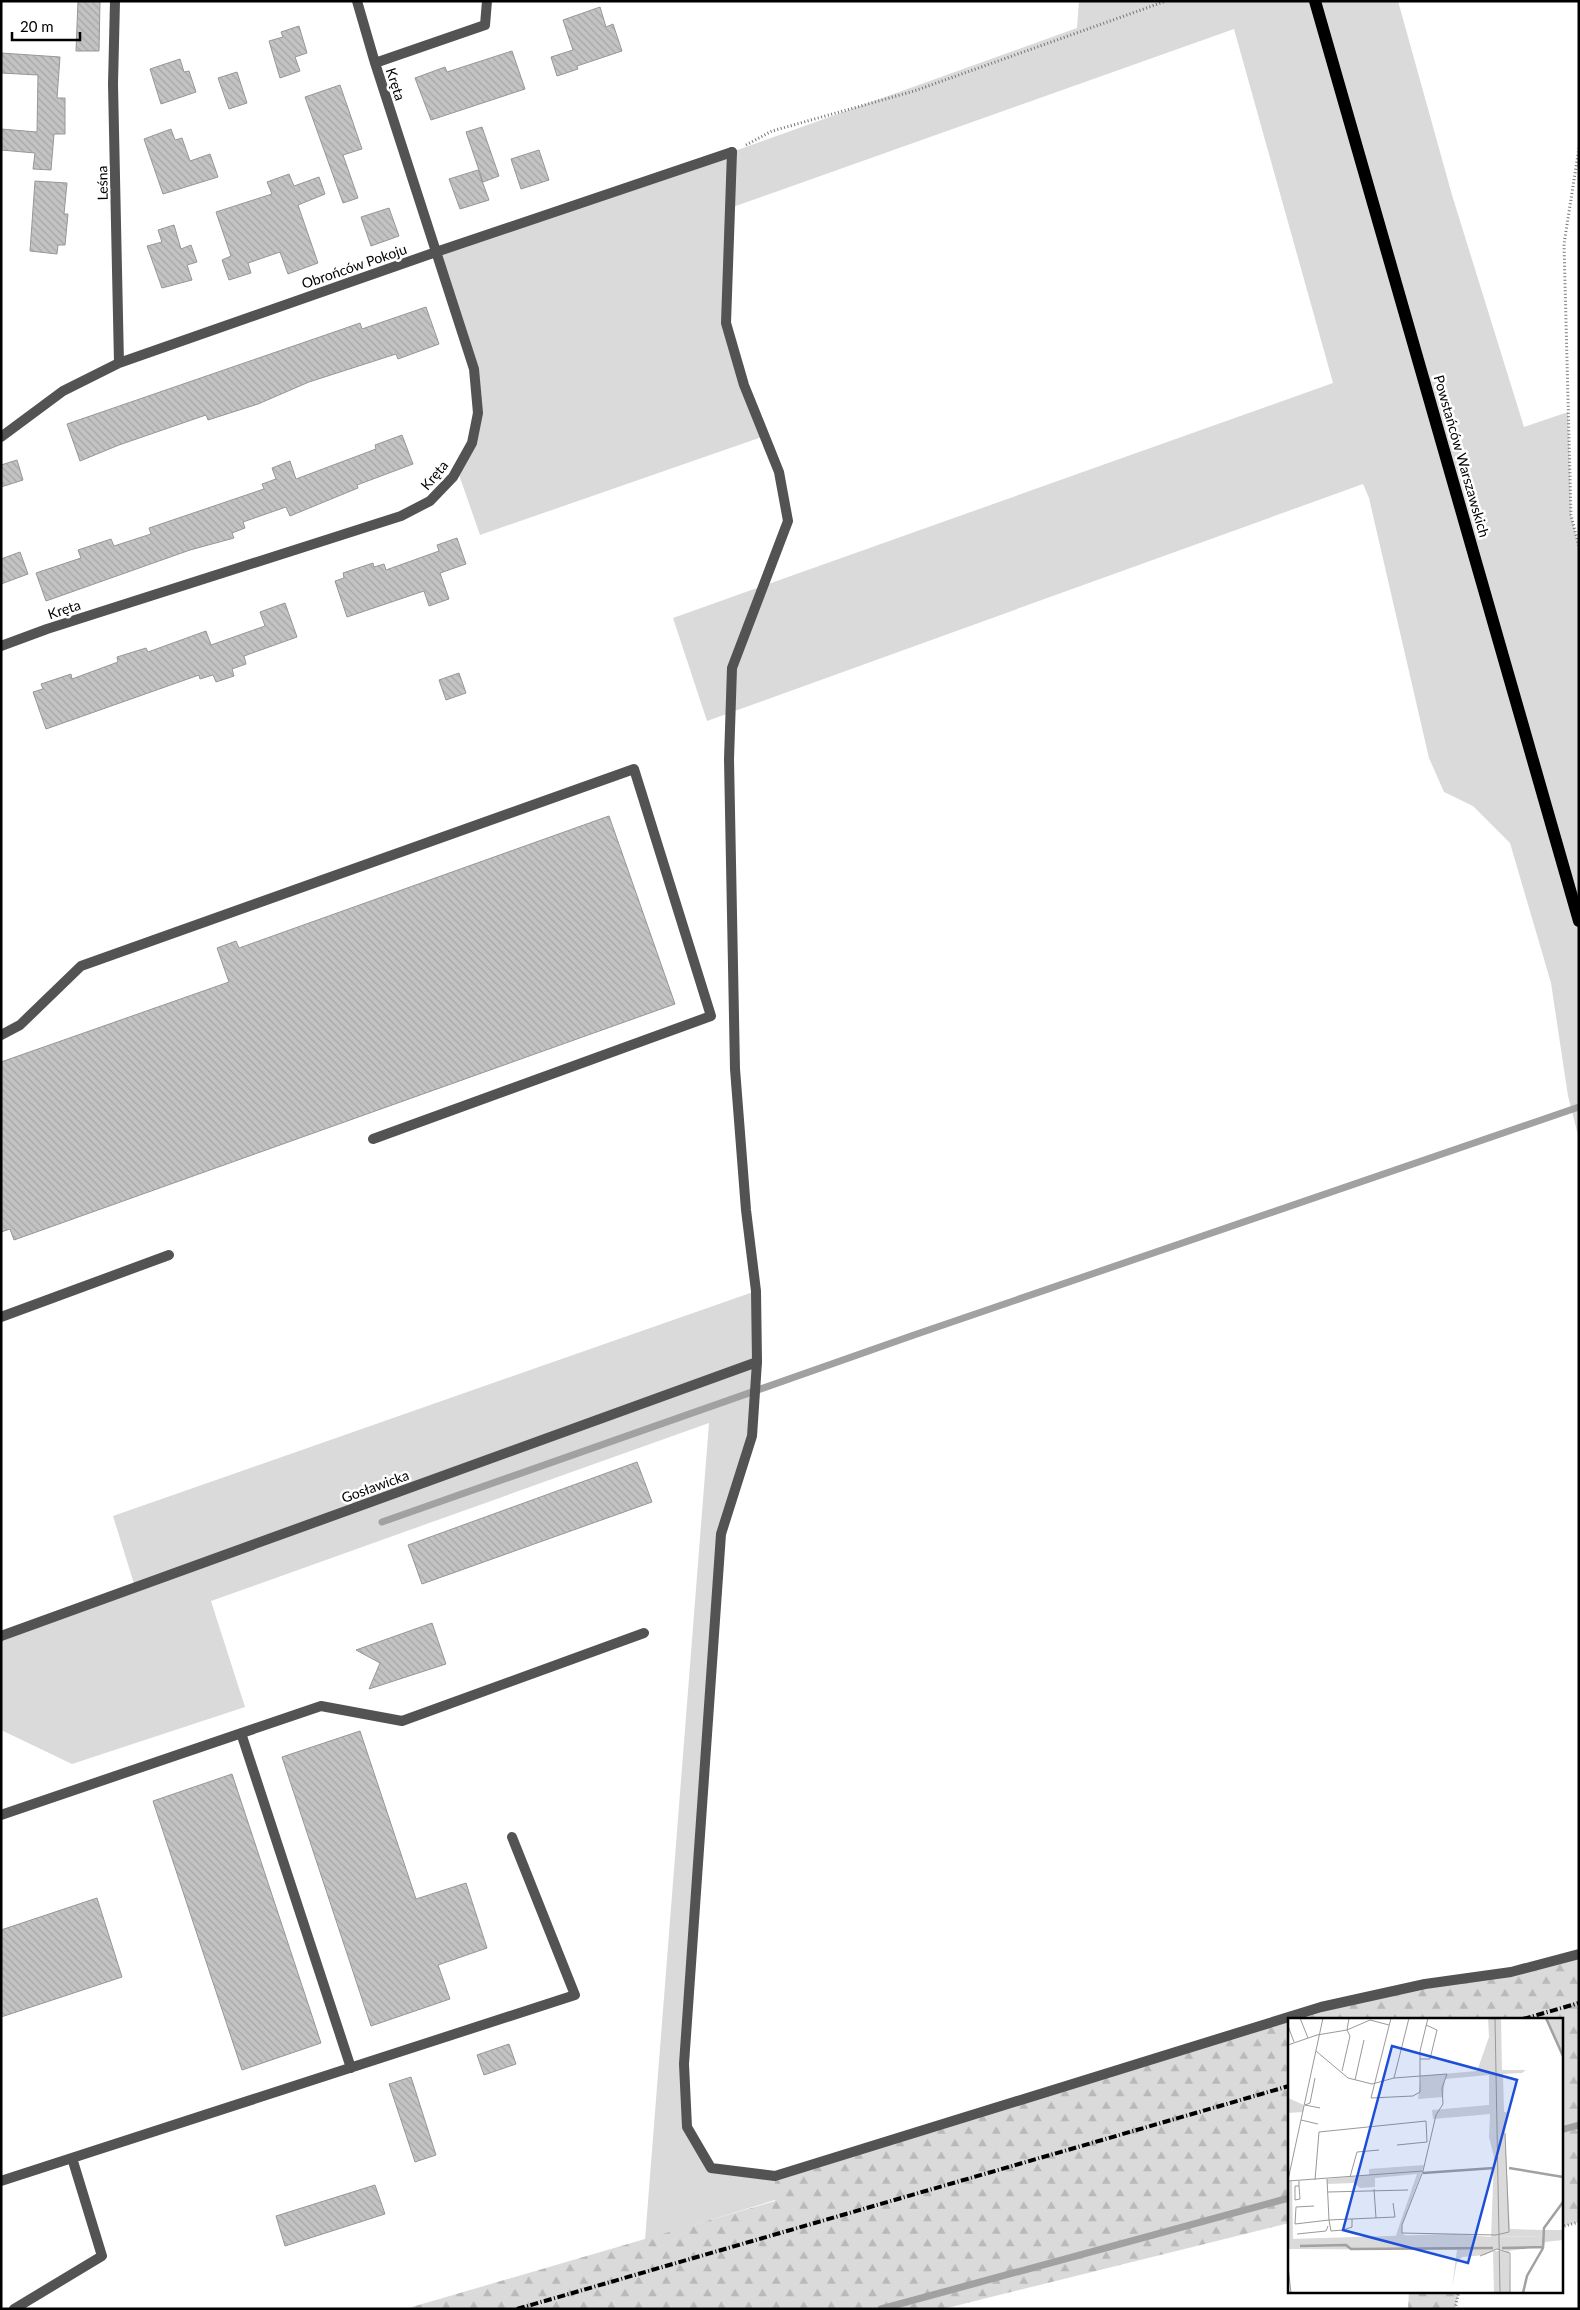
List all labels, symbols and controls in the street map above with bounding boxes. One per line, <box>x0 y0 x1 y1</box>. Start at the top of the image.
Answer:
scale bar <box>12 10 80 42</box>
text: 20 m <box>20 17 54 35</box>
street label: Kręta <box>383 65 409 103</box>
street label: Leśna <box>93 165 111 201</box>
street label: Obrońców Pokoju <box>299 240 409 292</box>
street label: Powstańców Warszawskich <box>1431 373 1493 539</box>
street label: Kręta <box>417 457 451 493</box>
street label: Kręta <box>45 596 83 622</box>
street label: Gosławicka <box>339 1466 411 1506</box>
inset map <box>1288 2018 1562 2292</box>

